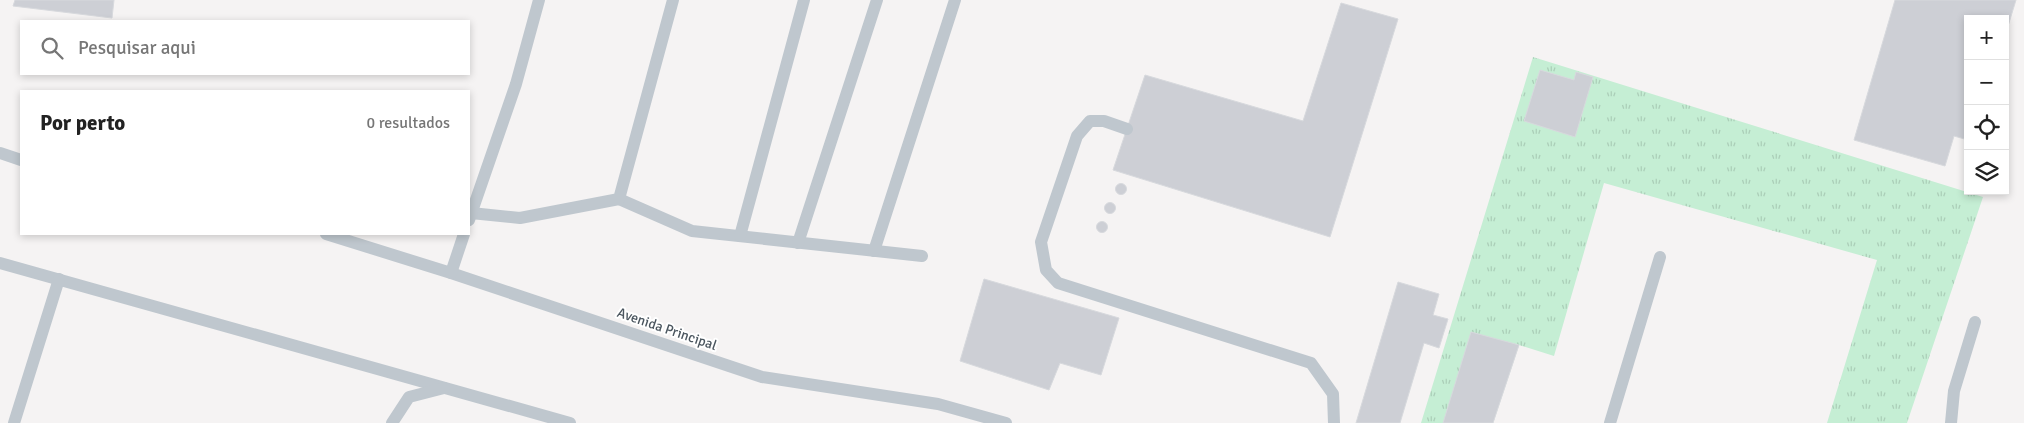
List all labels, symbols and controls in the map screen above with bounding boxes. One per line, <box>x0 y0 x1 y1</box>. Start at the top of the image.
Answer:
map controls <box>1964 15 2009 195</box>
button: + <box>1964 15 2009 60</box>
search box <box>20 20 470 75</box>
icon: search <box>38 34 66 62</box>
text: Pesquisar aqui <box>78 36 196 60</box>
button: − <box>1964 60 2009 105</box>
button: locate <box>1964 105 2009 150</box>
text: Por perto <box>40 110 125 136</box>
text: 0 resultados <box>367 113 450 133</box>
button: layers <box>1964 150 2009 195</box>
street label: Avenida Principal <box>615 304 719 354</box>

